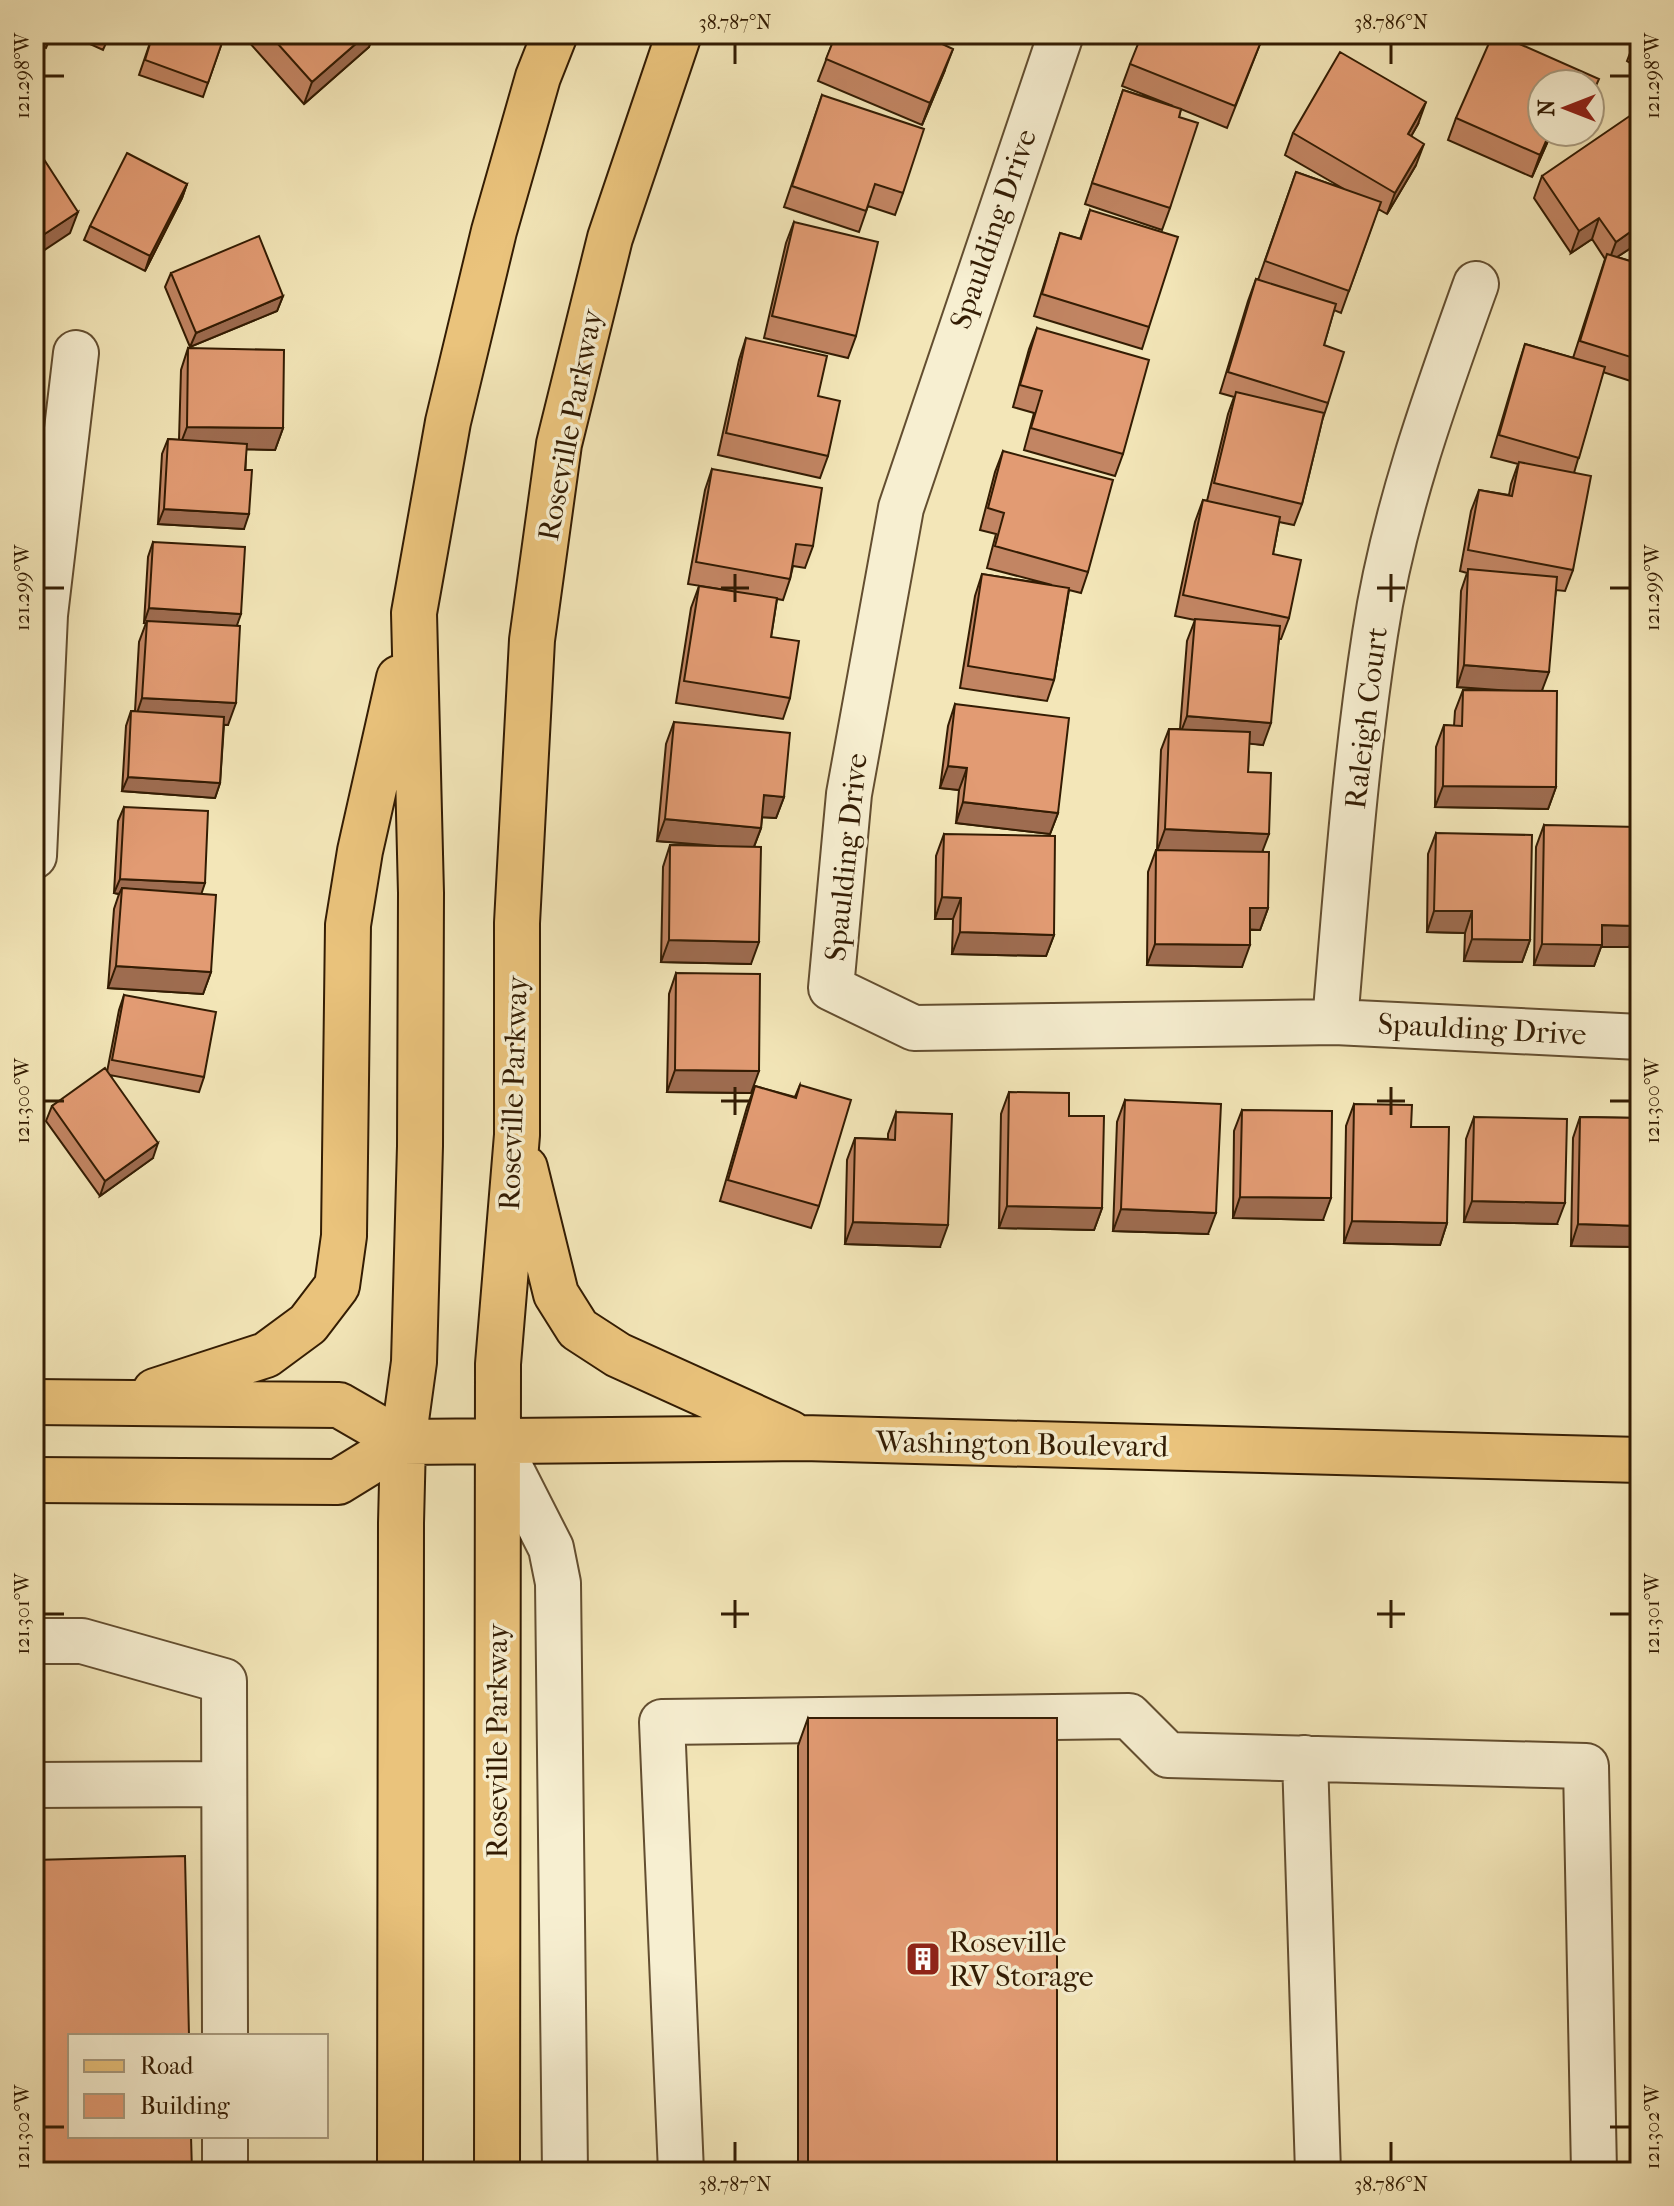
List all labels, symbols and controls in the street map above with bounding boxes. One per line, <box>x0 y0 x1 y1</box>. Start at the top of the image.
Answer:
text: 38.787°N <box>699 11 771 34</box>
text: 38.786°N <box>1354 11 1428 34</box>
text: 121.298°W <box>11 32 34 119</box>
text: 121.298°W <box>1641 32 1664 119</box>
north arrow <box>1526 68 1606 148</box>
text: N <box>1534 99 1560 116</box>
street label: Spaulding Drive <box>943 125 1044 334</box>
street label: Roseville Parkway <box>531 306 610 544</box>
text: 121.299°W <box>11 543 34 631</box>
text: 121.299°W <box>1641 543 1664 631</box>
street label: Raleigh Court <box>1338 625 1395 811</box>
street label: Spaulding Drive <box>818 751 875 963</box>
street label: Roseville Parkway <box>492 974 535 1211</box>
street label: Spaulding Drive <box>1377 1007 1587 1052</box>
text: 121.300°W <box>11 1057 34 1144</box>
text: 121.300°W <box>1641 1057 1664 1144</box>
street label: Washington Boulevard <box>874 1424 1169 1465</box>
text: 121.301°W <box>11 1572 34 1655</box>
text: 121.301°W <box>1641 1572 1664 1655</box>
street label: Roseville Parkway <box>480 1623 515 1858</box>
place label: Roseville RV Storage <box>949 1925 1094 1994</box>
building icon: Roseville RV Storage <box>904 1940 942 1978</box>
legend <box>68 2034 328 2138</box>
text: Road <box>140 2052 194 2080</box>
text: 121.302°W <box>11 2083 34 2169</box>
text: 121.302°W <box>1641 2083 1664 2169</box>
text: Building <box>140 2092 231 2120</box>
text: 38.787°N <box>699 2173 771 2196</box>
text: 38.786°N <box>1354 2173 1428 2196</box>

